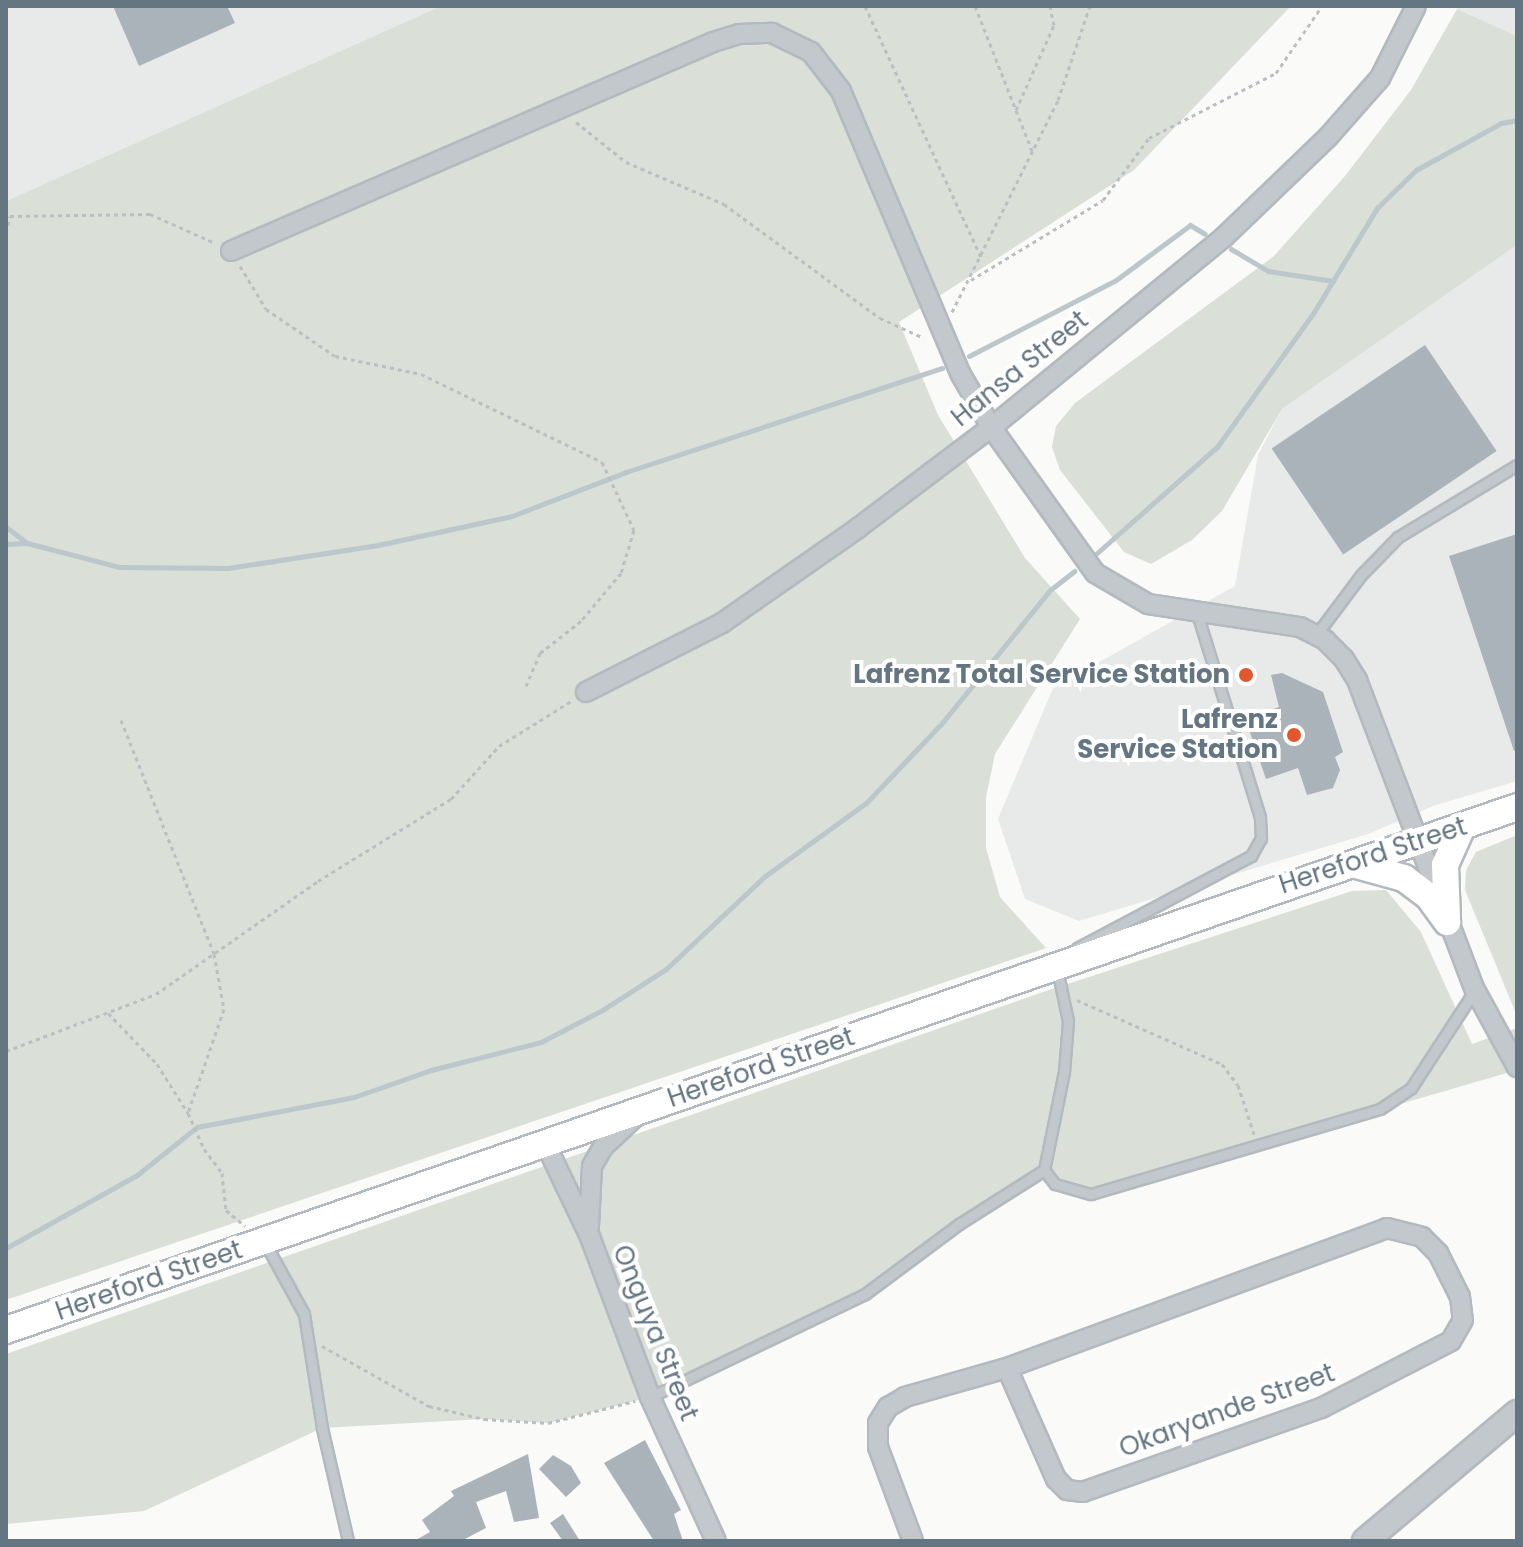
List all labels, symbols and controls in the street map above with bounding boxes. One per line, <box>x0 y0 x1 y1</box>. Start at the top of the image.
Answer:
street label: Hansa Street <box>946 305 1094 433</box>
place label: Lafrenz Total Service Station <box>853 659 1230 691</box>
marker: Lafrenz Total Service Station <box>1237 666 1255 684</box>
place label: Lafrenz Service Station <box>1077 704 1278 766</box>
marker: Lafrenz Service Station <box>1285 726 1303 744</box>
street label: Hereford Street <box>1275 811 1471 901</box>
street label: Hereford Street <box>664 1021 858 1115</box>
street label: Hereford Street <box>52 1234 246 1328</box>
street label: Onguya Street <box>606 1241 704 1425</box>
street label: Okaryande Street <box>1115 1358 1339 1464</box>

